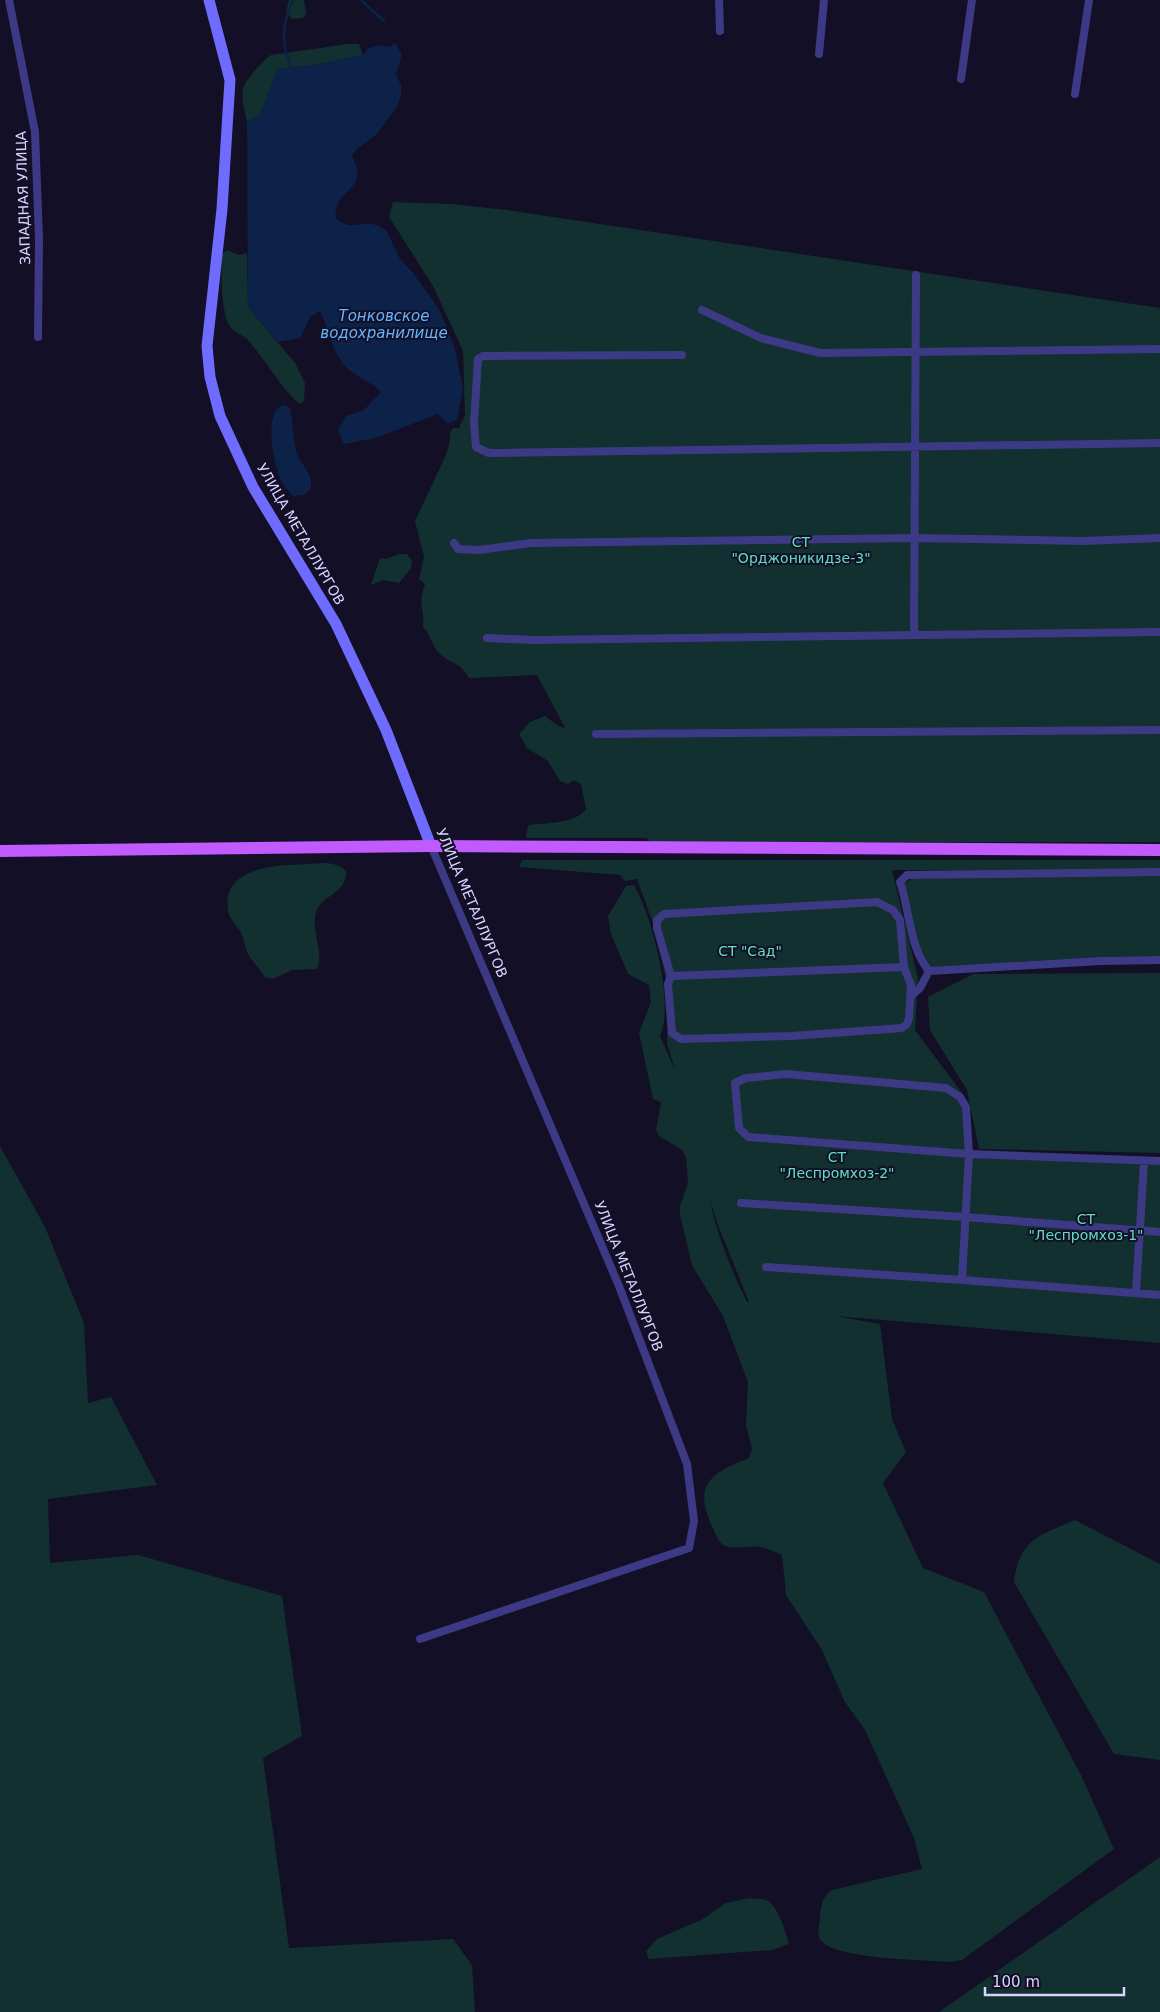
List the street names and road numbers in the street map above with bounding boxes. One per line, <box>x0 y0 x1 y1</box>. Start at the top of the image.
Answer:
street label: ЗАПАДНАЯ УЛИЦА <box>13 130 33 265</box>
street label: УЛИЦА МЕТАЛЛУРГОВ <box>254 460 348 608</box>
street label: УЛИЦА МЕТАЛЛУРГОВ <box>433 826 511 980</box>
street label: УЛИЦА МЕТАЛЛУРГОВ <box>591 1199 667 1353</box>

